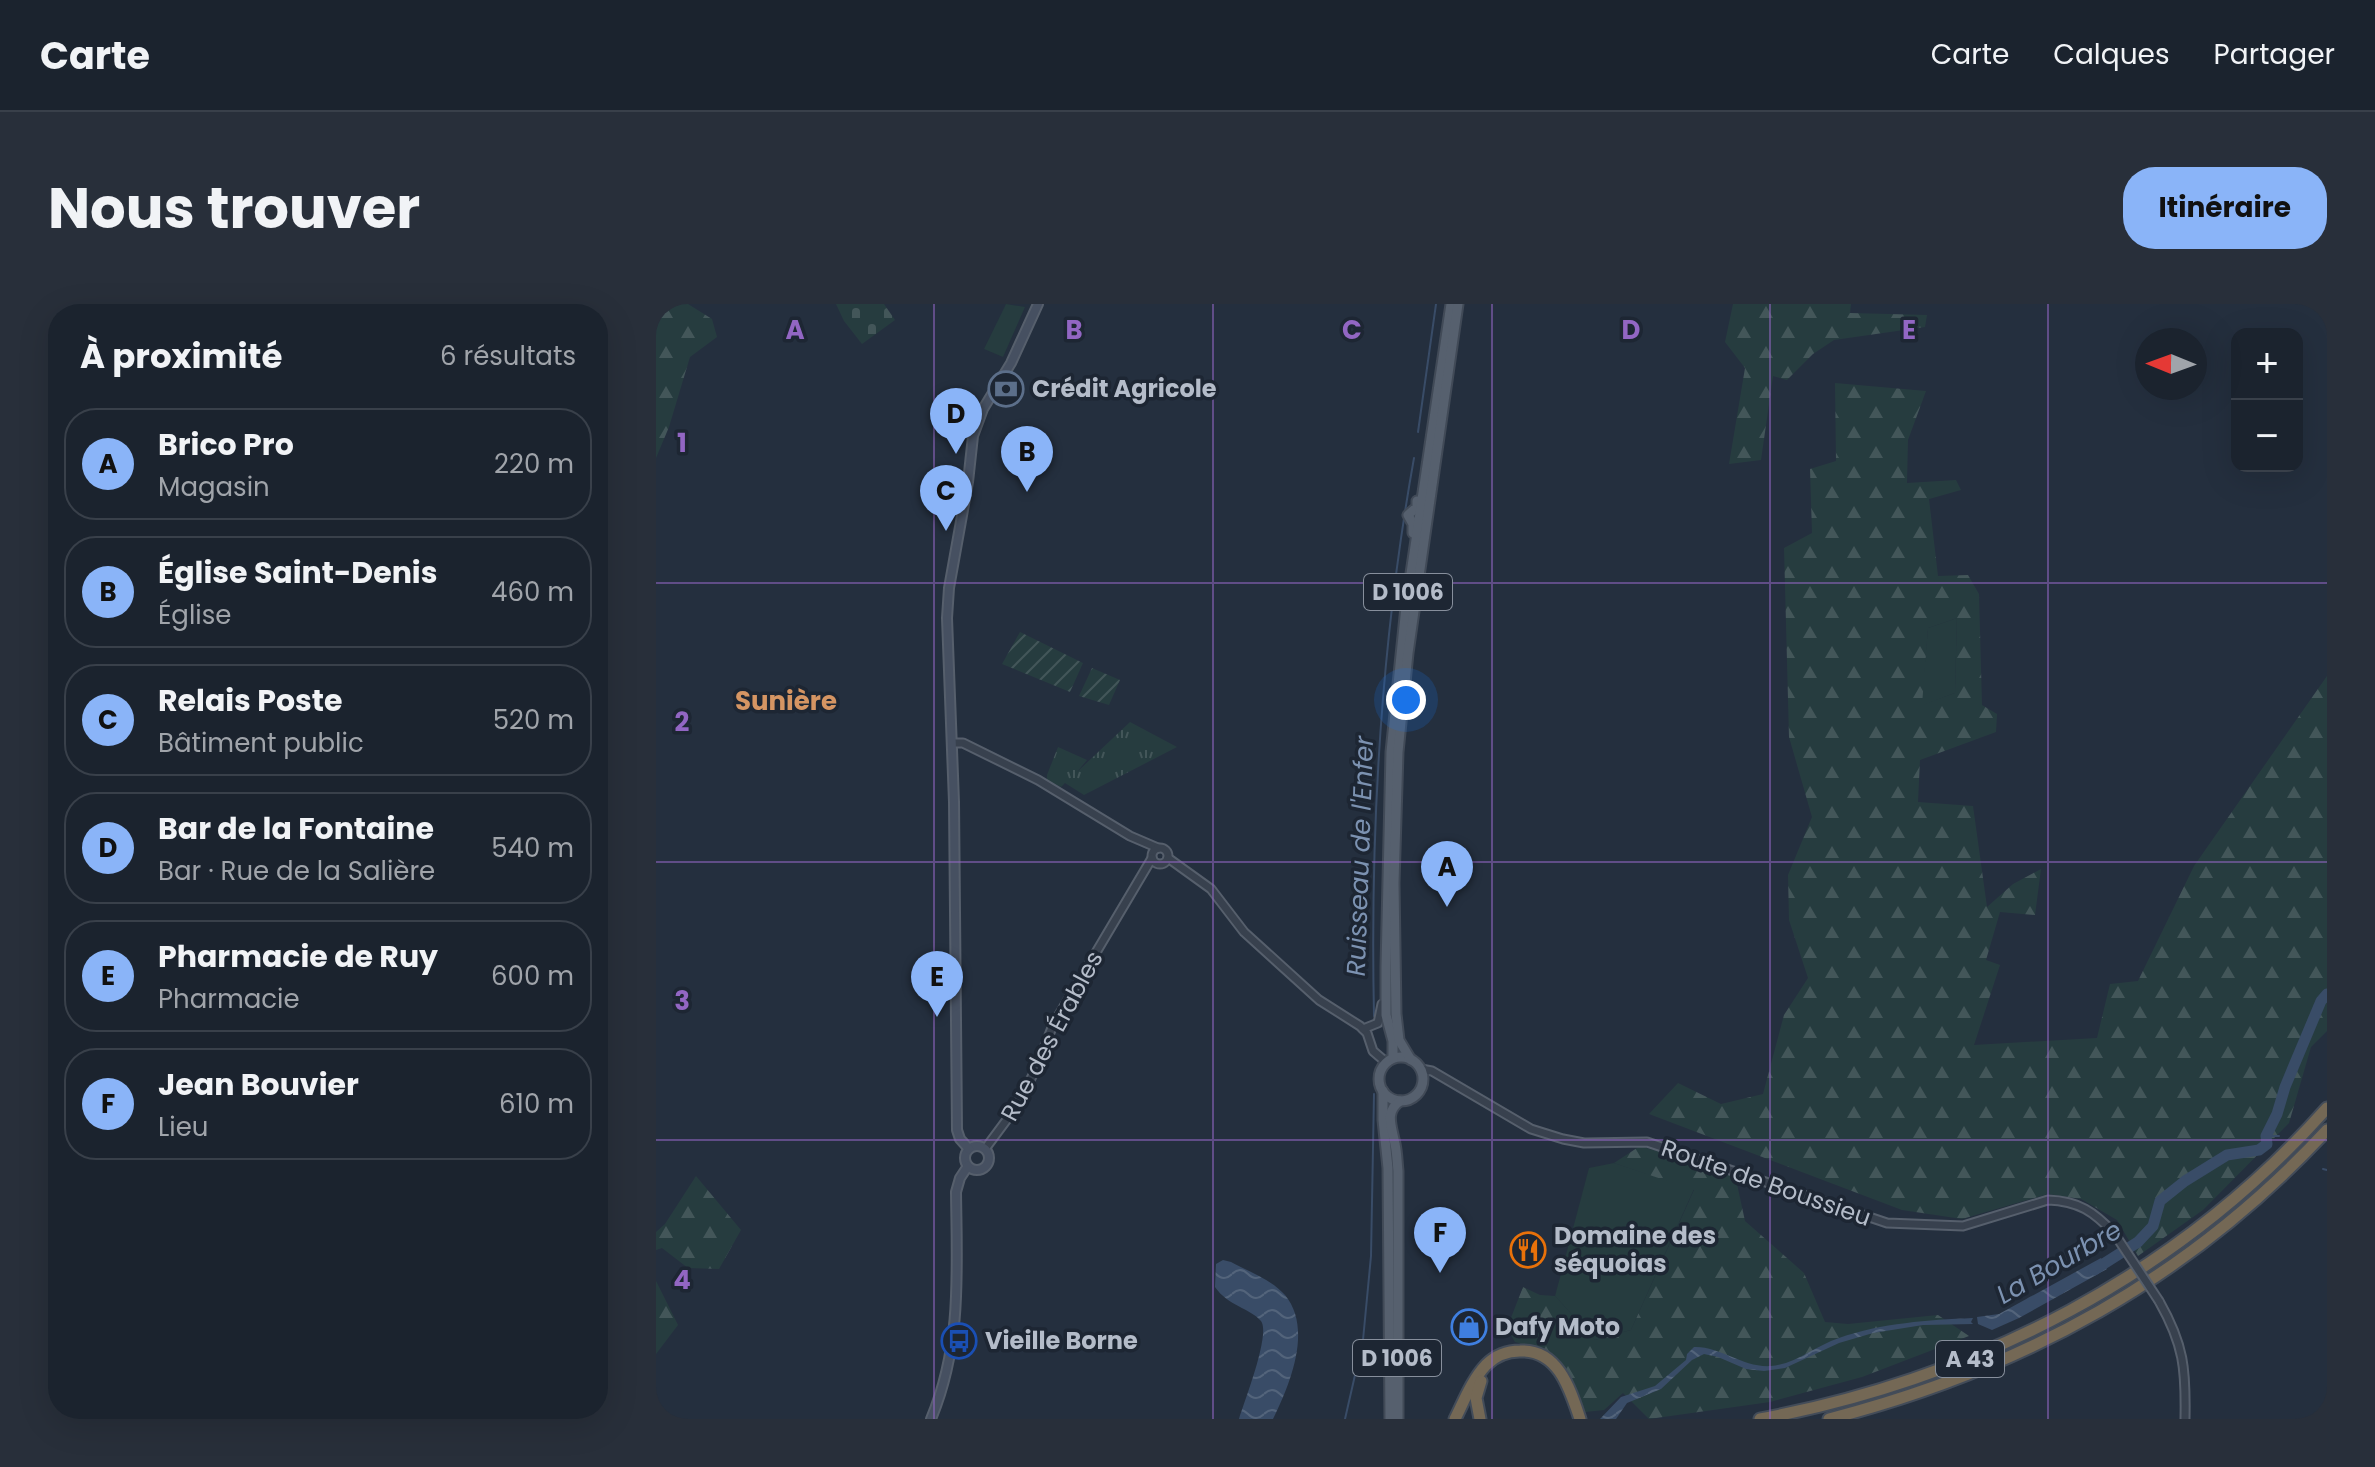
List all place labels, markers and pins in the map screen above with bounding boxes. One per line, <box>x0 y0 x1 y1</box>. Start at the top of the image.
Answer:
bank icon: Crédit Agricole <box>987 370 1025 408</box>
place label: Crédit Agricole <box>1032 372 1217 405</box>
pin: D <box>930 388 982 454</box>
pin: B <box>1001 426 1053 492</box>
pin: C <box>920 465 972 531</box>
pin: A <box>1421 841 1473 907</box>
pin: E <box>911 951 963 1017</box>
pin: F <box>1414 1207 1466 1273</box>
place label: Domaine des séquoias <box>1554 1219 1716 1280</box>
restaurant icon: Domaine des séquoias <box>1509 1231 1547 1269</box>
shop icon: Dafy Moto <box>1450 1308 1488 1346</box>
place label: Dafy Moto <box>1495 1310 1620 1343</box>
bus stop icon: Vieille Borne <box>940 1322 978 1360</box>
place label: Vieille Borne <box>985 1324 1138 1357</box>

